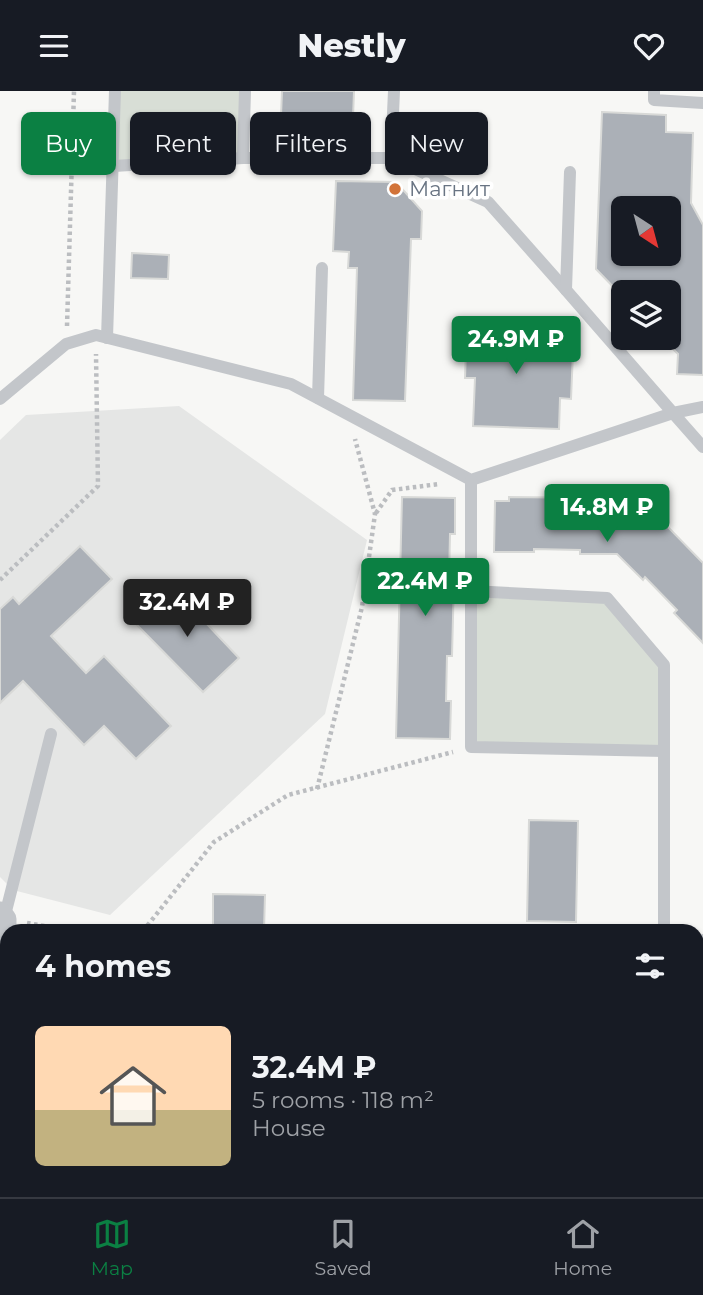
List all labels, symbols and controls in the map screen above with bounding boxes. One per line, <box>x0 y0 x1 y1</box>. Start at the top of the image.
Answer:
text: Nestly <box>297 26 406 65</box>
icon: menu <box>35 27 73 65</box>
icon: heart <box>630 27 668 65</box>
chip: Buy <box>21 112 116 175</box>
chip: Rent <box>130 112 236 175</box>
chip: Filters <box>250 112 371 175</box>
chip: New <box>385 112 488 175</box>
place label: Магнит <box>409 176 490 201</box>
marker: Магнит <box>387 181 403 197</box>
north arrow <box>611 196 681 266</box>
map controls <box>611 196 681 350</box>
button: layers <box>611 280 681 350</box>
pin: 24.9M ₽ <box>451 317 581 376</box>
text: 24.9M ₽ <box>468 325 564 353</box>
pin: 14.8M ₽ <box>542 484 672 544</box>
text: 14.8M ₽ <box>560 493 654 521</box>
pin: 22.4M ₽ <box>360 559 490 618</box>
text: 22.4M ₽ <box>377 567 473 595</box>
pin: 32.4M ₽ <box>122 580 252 639</box>
text: 32.4M ₽ <box>139 588 235 616</box>
icon: filters <box>631 947 669 985</box>
text: 4 homes <box>35 948 171 985</box>
text: 32.4M ₽ <box>252 1049 377 1086</box>
icon: home <box>91 1054 175 1138</box>
text: 5 rooms · 118 m² <box>252 1086 434 1114</box>
text: House <box>252 1114 326 1142</box>
tab: Map <box>91 1215 133 1280</box>
tab: Saved <box>315 1215 372 1280</box>
tab: Home <box>553 1215 612 1280</box>

